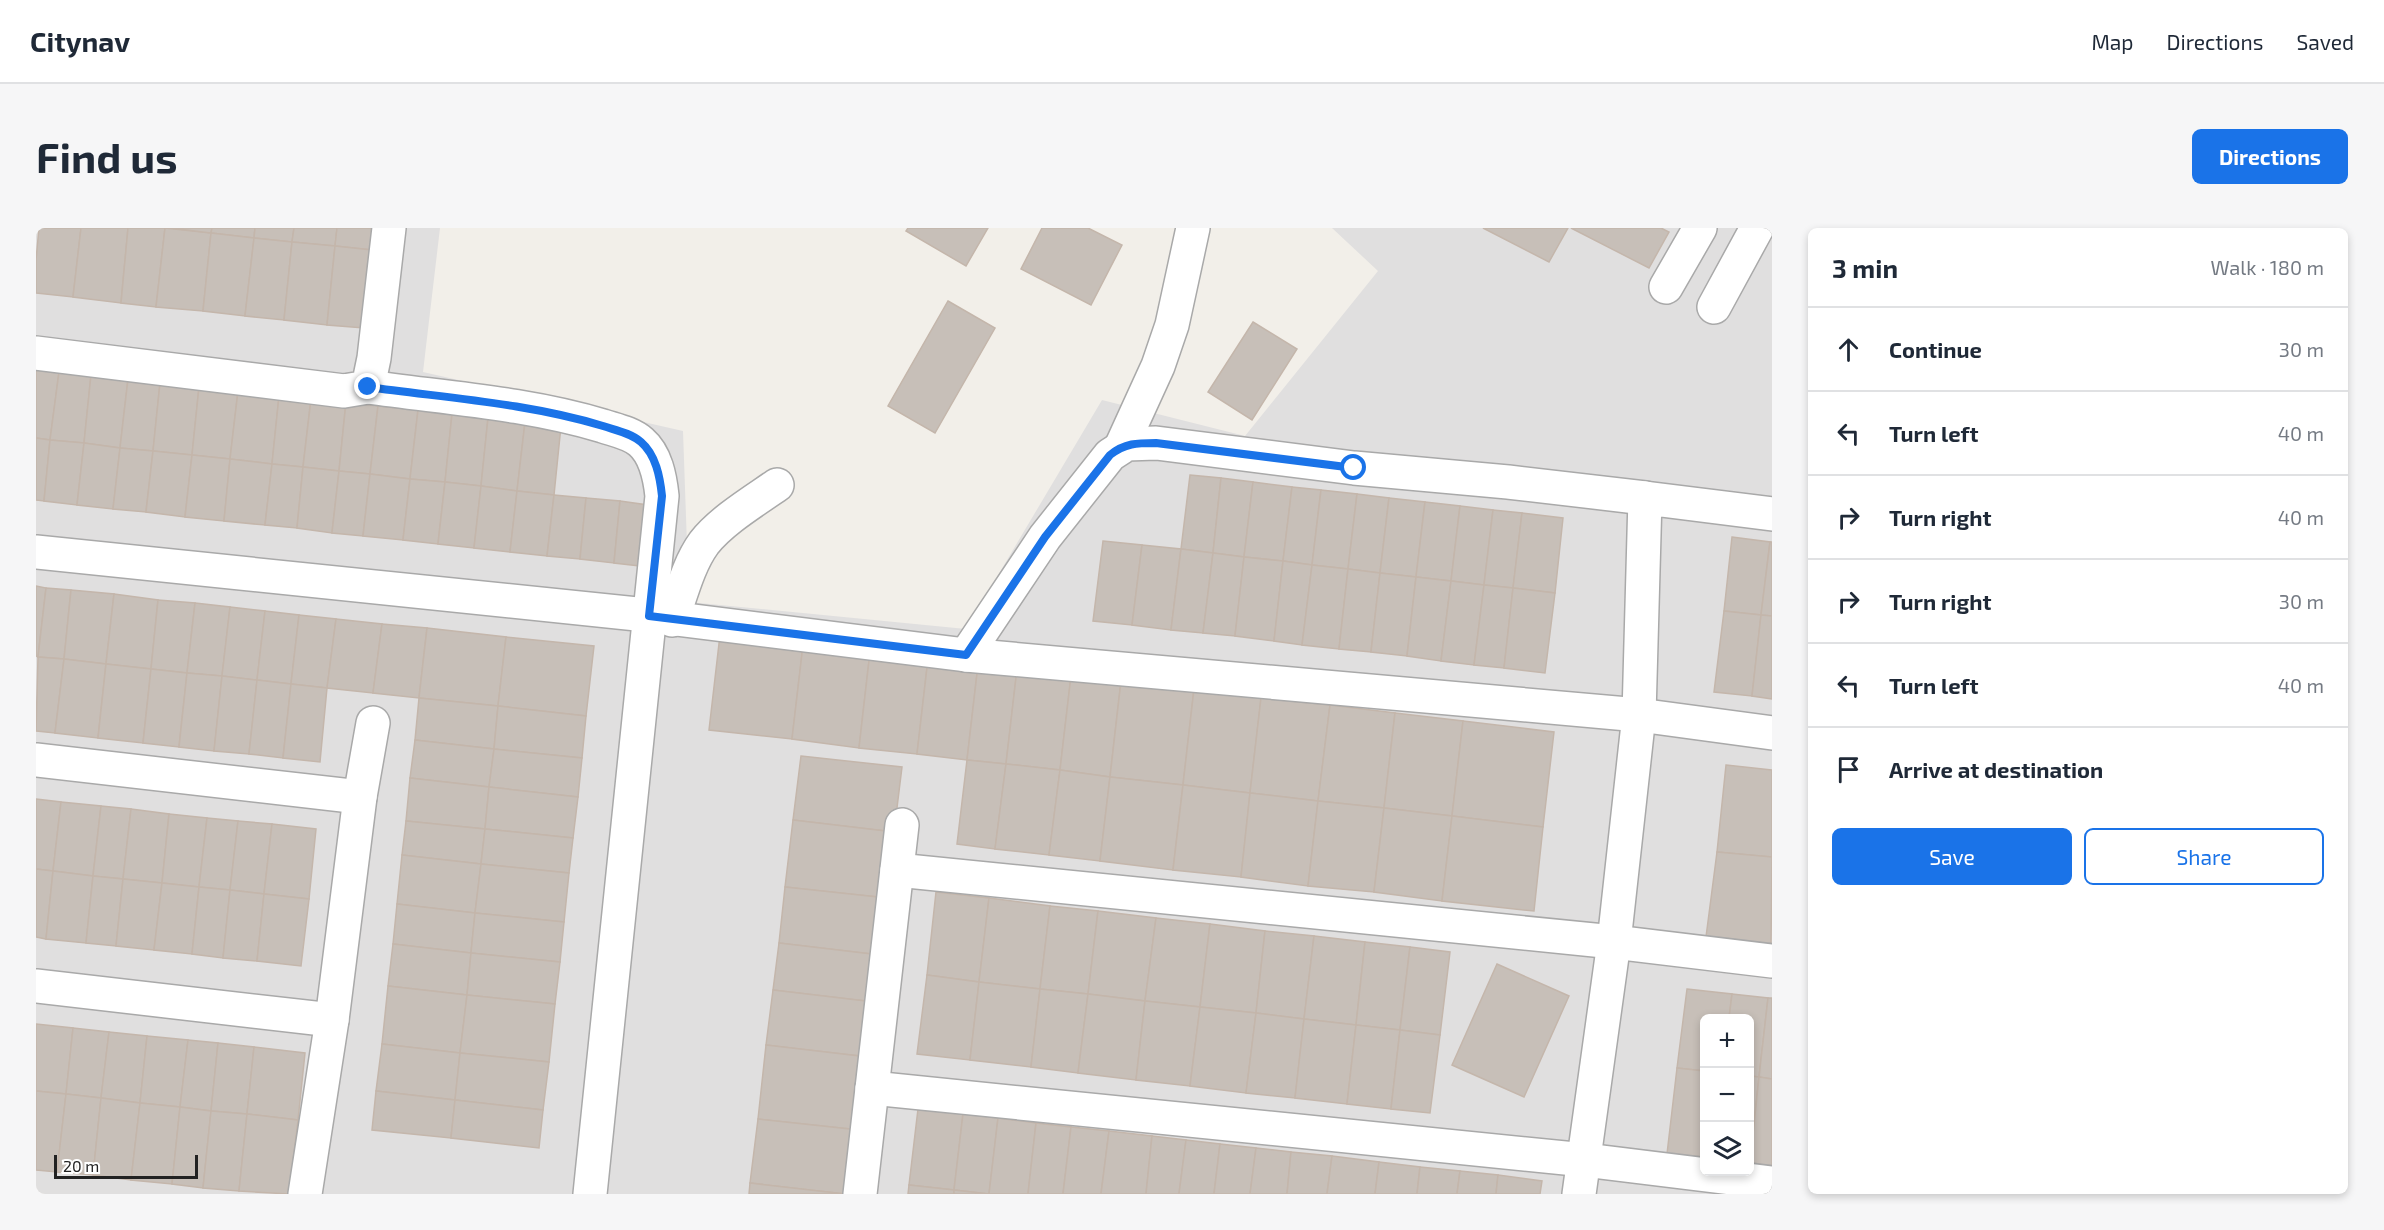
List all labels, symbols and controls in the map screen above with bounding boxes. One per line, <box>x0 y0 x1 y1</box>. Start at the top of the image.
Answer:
text: Citynav <box>30 24 130 58</box>
text: Map <box>2091 29 2134 54</box>
text: Directions <box>2167 29 2263 54</box>
text: Saved <box>2296 29 2354 54</box>
button: Directions <box>2192 129 2348 184</box>
text: Find us <box>36 131 178 181</box>
text: 3 min <box>1832 252 1898 283</box>
text: Walk · 180 m <box>2211 255 2324 279</box>
icon: ahead <box>1832 333 1865 366</box>
text: Continue <box>1889 336 1982 362</box>
text: 30 m <box>2279 337 2324 361</box>
route end <box>354 373 380 399</box>
icon: left <box>1832 417 1865 450</box>
text: Turn left <box>1889 420 1978 446</box>
text: 40 m <box>2278 421 2324 445</box>
route start <box>1340 454 1366 480</box>
icon: right <box>1832 501 1865 534</box>
text: Turn right <box>1889 504 1991 530</box>
text: 40 m <box>2278 505 2324 529</box>
icon: right <box>1832 585 1865 618</box>
text: Turn right <box>1889 588 1991 614</box>
text: 30 m <box>2279 589 2324 613</box>
icon: left <box>1832 669 1865 702</box>
text: Turn left <box>1889 672 1978 698</box>
text: 40 m <box>2278 673 2324 697</box>
icon: arrive <box>1832 753 1865 786</box>
text: Arrive at destination <box>1889 756 2103 782</box>
button: Save <box>1832 828 2072 885</box>
button: Share <box>2084 828 2324 885</box>
map controls <box>1700 1014 1754 1176</box>
button: + <box>1700 1014 1754 1068</box>
button: − <box>1700 1068 1754 1122</box>
button: layers <box>1700 1122 1754 1176</box>
scale bar <box>54 1152 198 1180</box>
text: 20 m <box>63 1156 99 1175</box>

